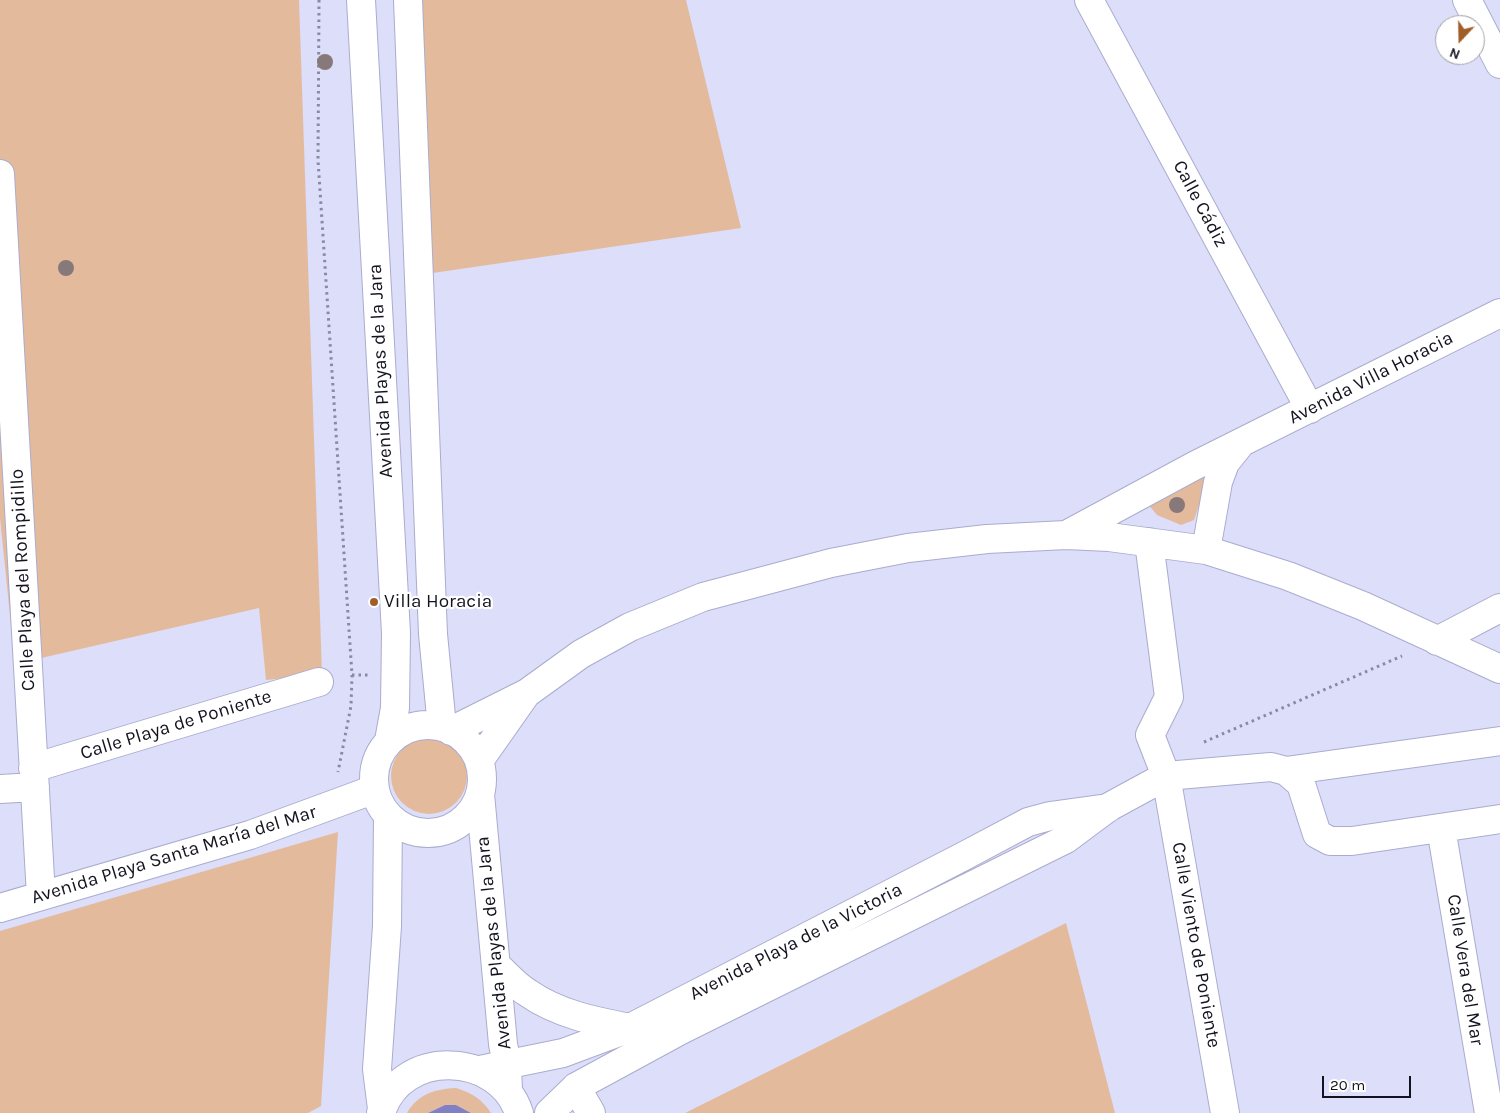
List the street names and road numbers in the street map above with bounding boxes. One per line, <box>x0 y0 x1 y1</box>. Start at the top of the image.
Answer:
street label: Calle Cádiz <box>1168 157 1232 251</box>
street label: Avenida Playas de la Jara <box>364 263 398 479</box>
street label: Avenida Villa Horacia <box>1285 327 1457 429</box>
street label: Calle Playa del Rompidillo <box>6 468 40 692</box>
street label: Calle Playa de Poniente <box>78 685 274 765</box>
street label: Avenida Playa Santa María del Mar <box>29 801 319 909</box>
street label: Avenida Playas de la Jara <box>471 835 517 1051</box>
street label: Calle Viento de Poniente <box>1167 840 1225 1050</box>
street label: Avenida Playa de la Victoria <box>686 878 906 1006</box>
street label: Calle Vera del Mar <box>1442 893 1488 1047</box>

